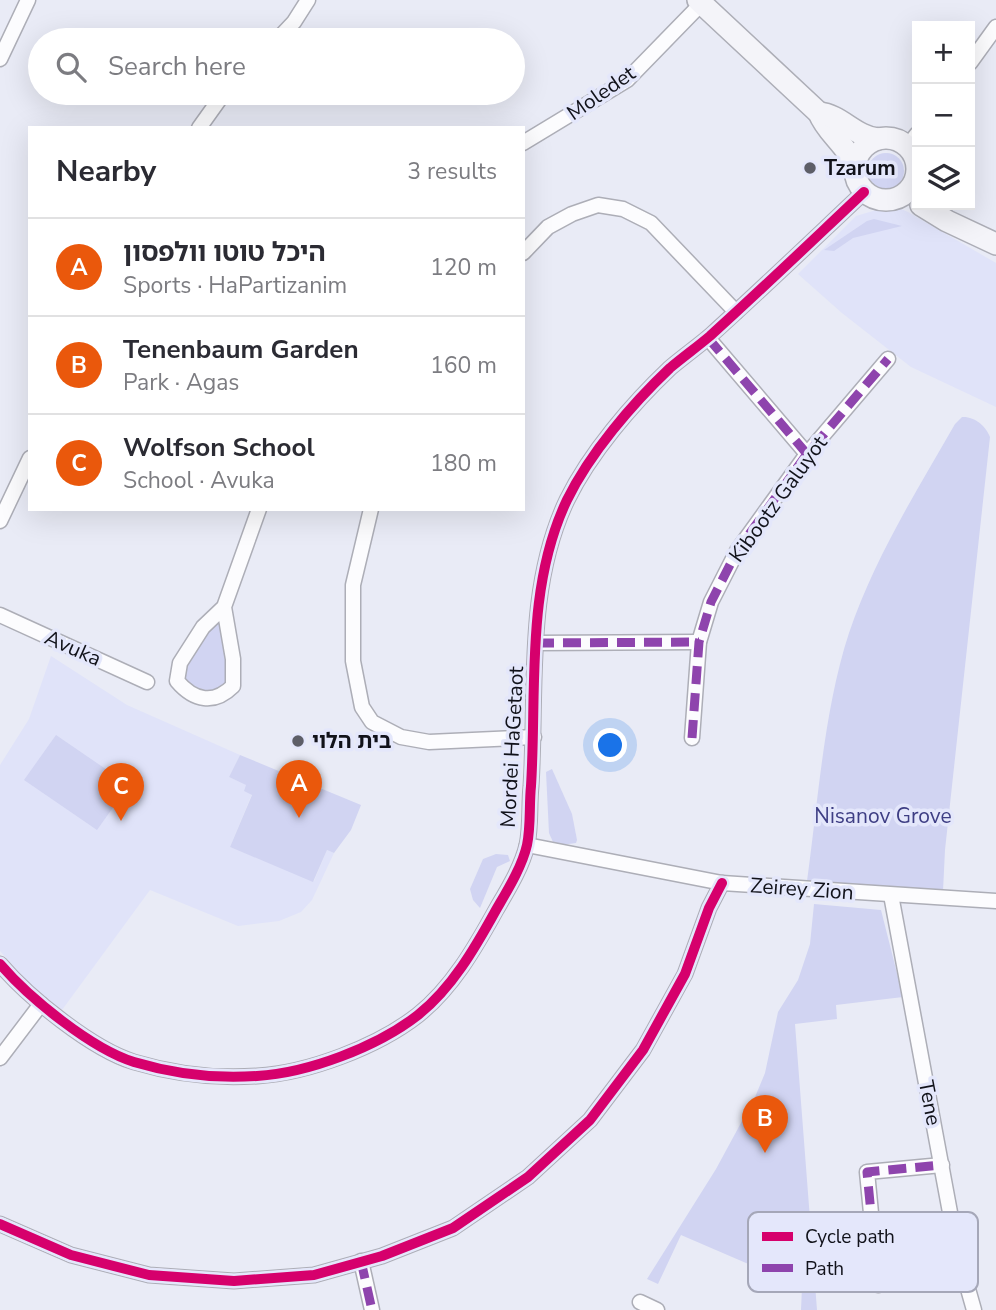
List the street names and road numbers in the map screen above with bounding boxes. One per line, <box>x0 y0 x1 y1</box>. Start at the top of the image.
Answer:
street label: Moledet <box>561 59 641 127</box>
street label: Kibootz Galuyot <box>723 430 834 568</box>
street label: Avuka <box>40 623 106 673</box>
street label: Mordei HaGetaot <box>494 665 530 828</box>
street label: Zeirey Zion <box>749 871 855 907</box>
street label: Tene <box>912 1078 948 1128</box>

